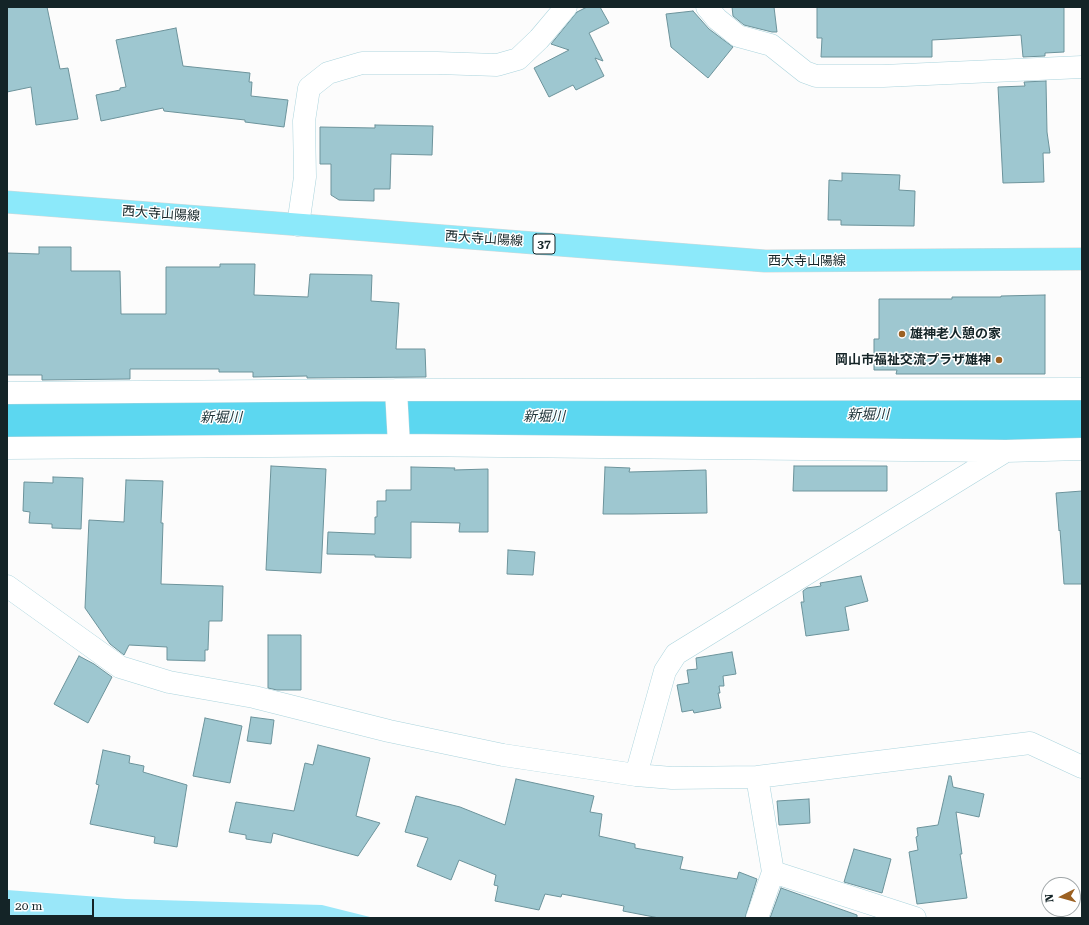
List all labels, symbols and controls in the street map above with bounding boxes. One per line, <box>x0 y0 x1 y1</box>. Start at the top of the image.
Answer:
street label: 西大寺山陽線 <box>122 203 200 225</box>
street label: 西大寺山陽線 <box>445 228 523 250</box>
road number: 37 <box>533 234 555 254</box>
street label: 西大寺山陽線 <box>768 253 846 269</box>
place label: 雄神老人憩の家 <box>910 326 1001 342</box>
marker: 雄神老人憩の家 <box>897 329 907 339</box>
place label: 岡山市福祉交流プラザ雄神 <box>835 352 991 368</box>
marker: 岡山市福祉交流プラザ雄神 <box>994 355 1004 365</box>
water label: 新堀川 <box>847 407 889 423</box>
water label: 新堀川 <box>523 409 565 425</box>
water label: 新堀川 <box>200 410 242 426</box>
north arrow <box>1041 877 1081 917</box>
scale bar <box>10 891 96 917</box>
text: N <box>1043 893 1056 903</box>
text: 20 m <box>15 899 42 913</box>

